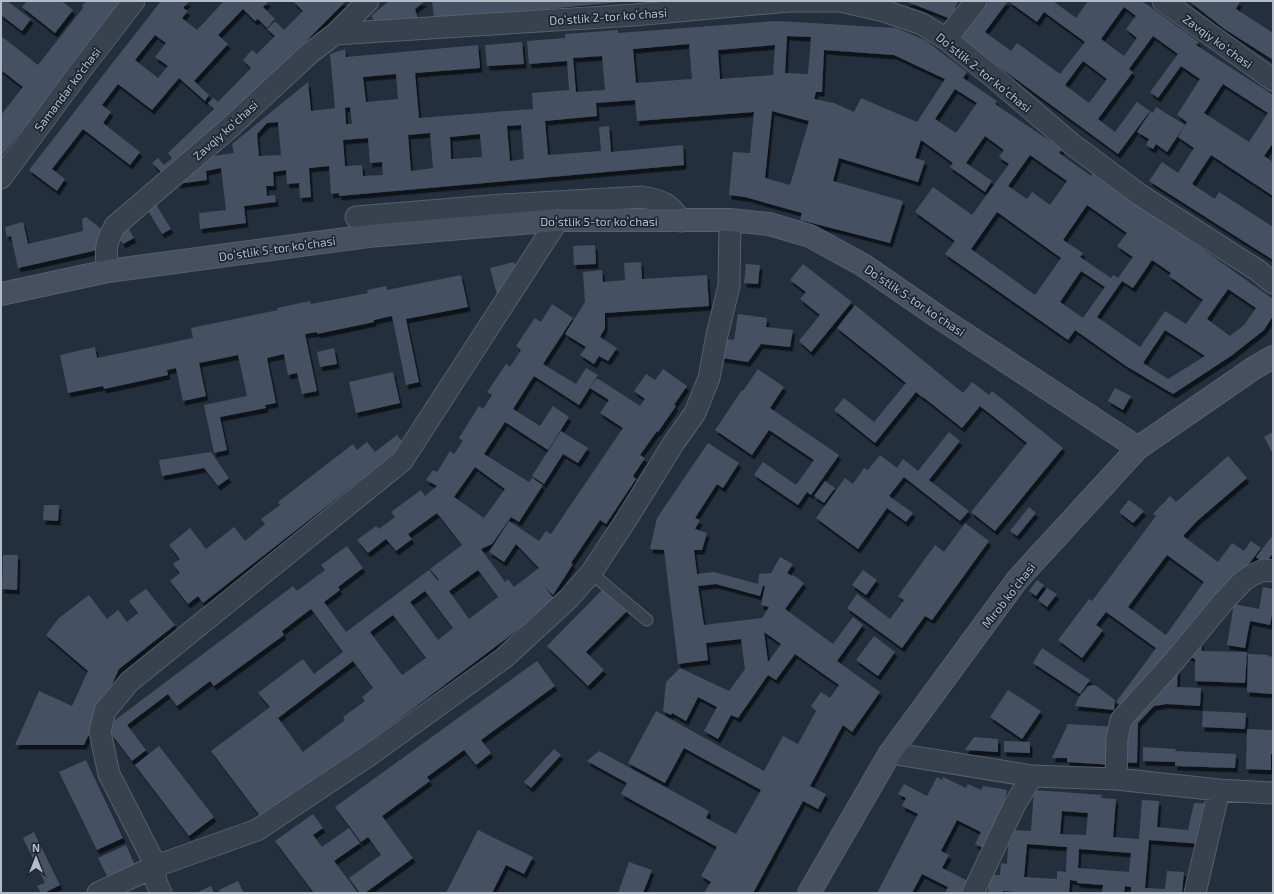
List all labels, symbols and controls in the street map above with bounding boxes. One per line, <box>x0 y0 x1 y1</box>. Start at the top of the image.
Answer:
street label: Doʻstlik 2-tor koʻchasi <box>549 5 667 27</box>
street label: Zavqiy koʻchasi <box>1181 11 1255 71</box>
street label: Doʻstlik 2-tor koʻchasi <box>934 29 1034 115</box>
street label: Samandar ko‘chasi <box>31 44 103 134</box>
street label: Zavqiy koʻchasi <box>190 97 260 163</box>
street label: Doʻstlik 5-tor koʻchasi <box>540 214 658 228</box>
street label: Doʻstlik 5-tor koʻchasi <box>218 233 336 263</box>
street label: Doʻstlik 5-tor koʻchasi <box>862 261 968 339</box>
street label: Mirob koʻchasi <box>978 560 1038 630</box>
north arrow <box>16 838 56 878</box>
text: N <box>32 841 40 854</box>

